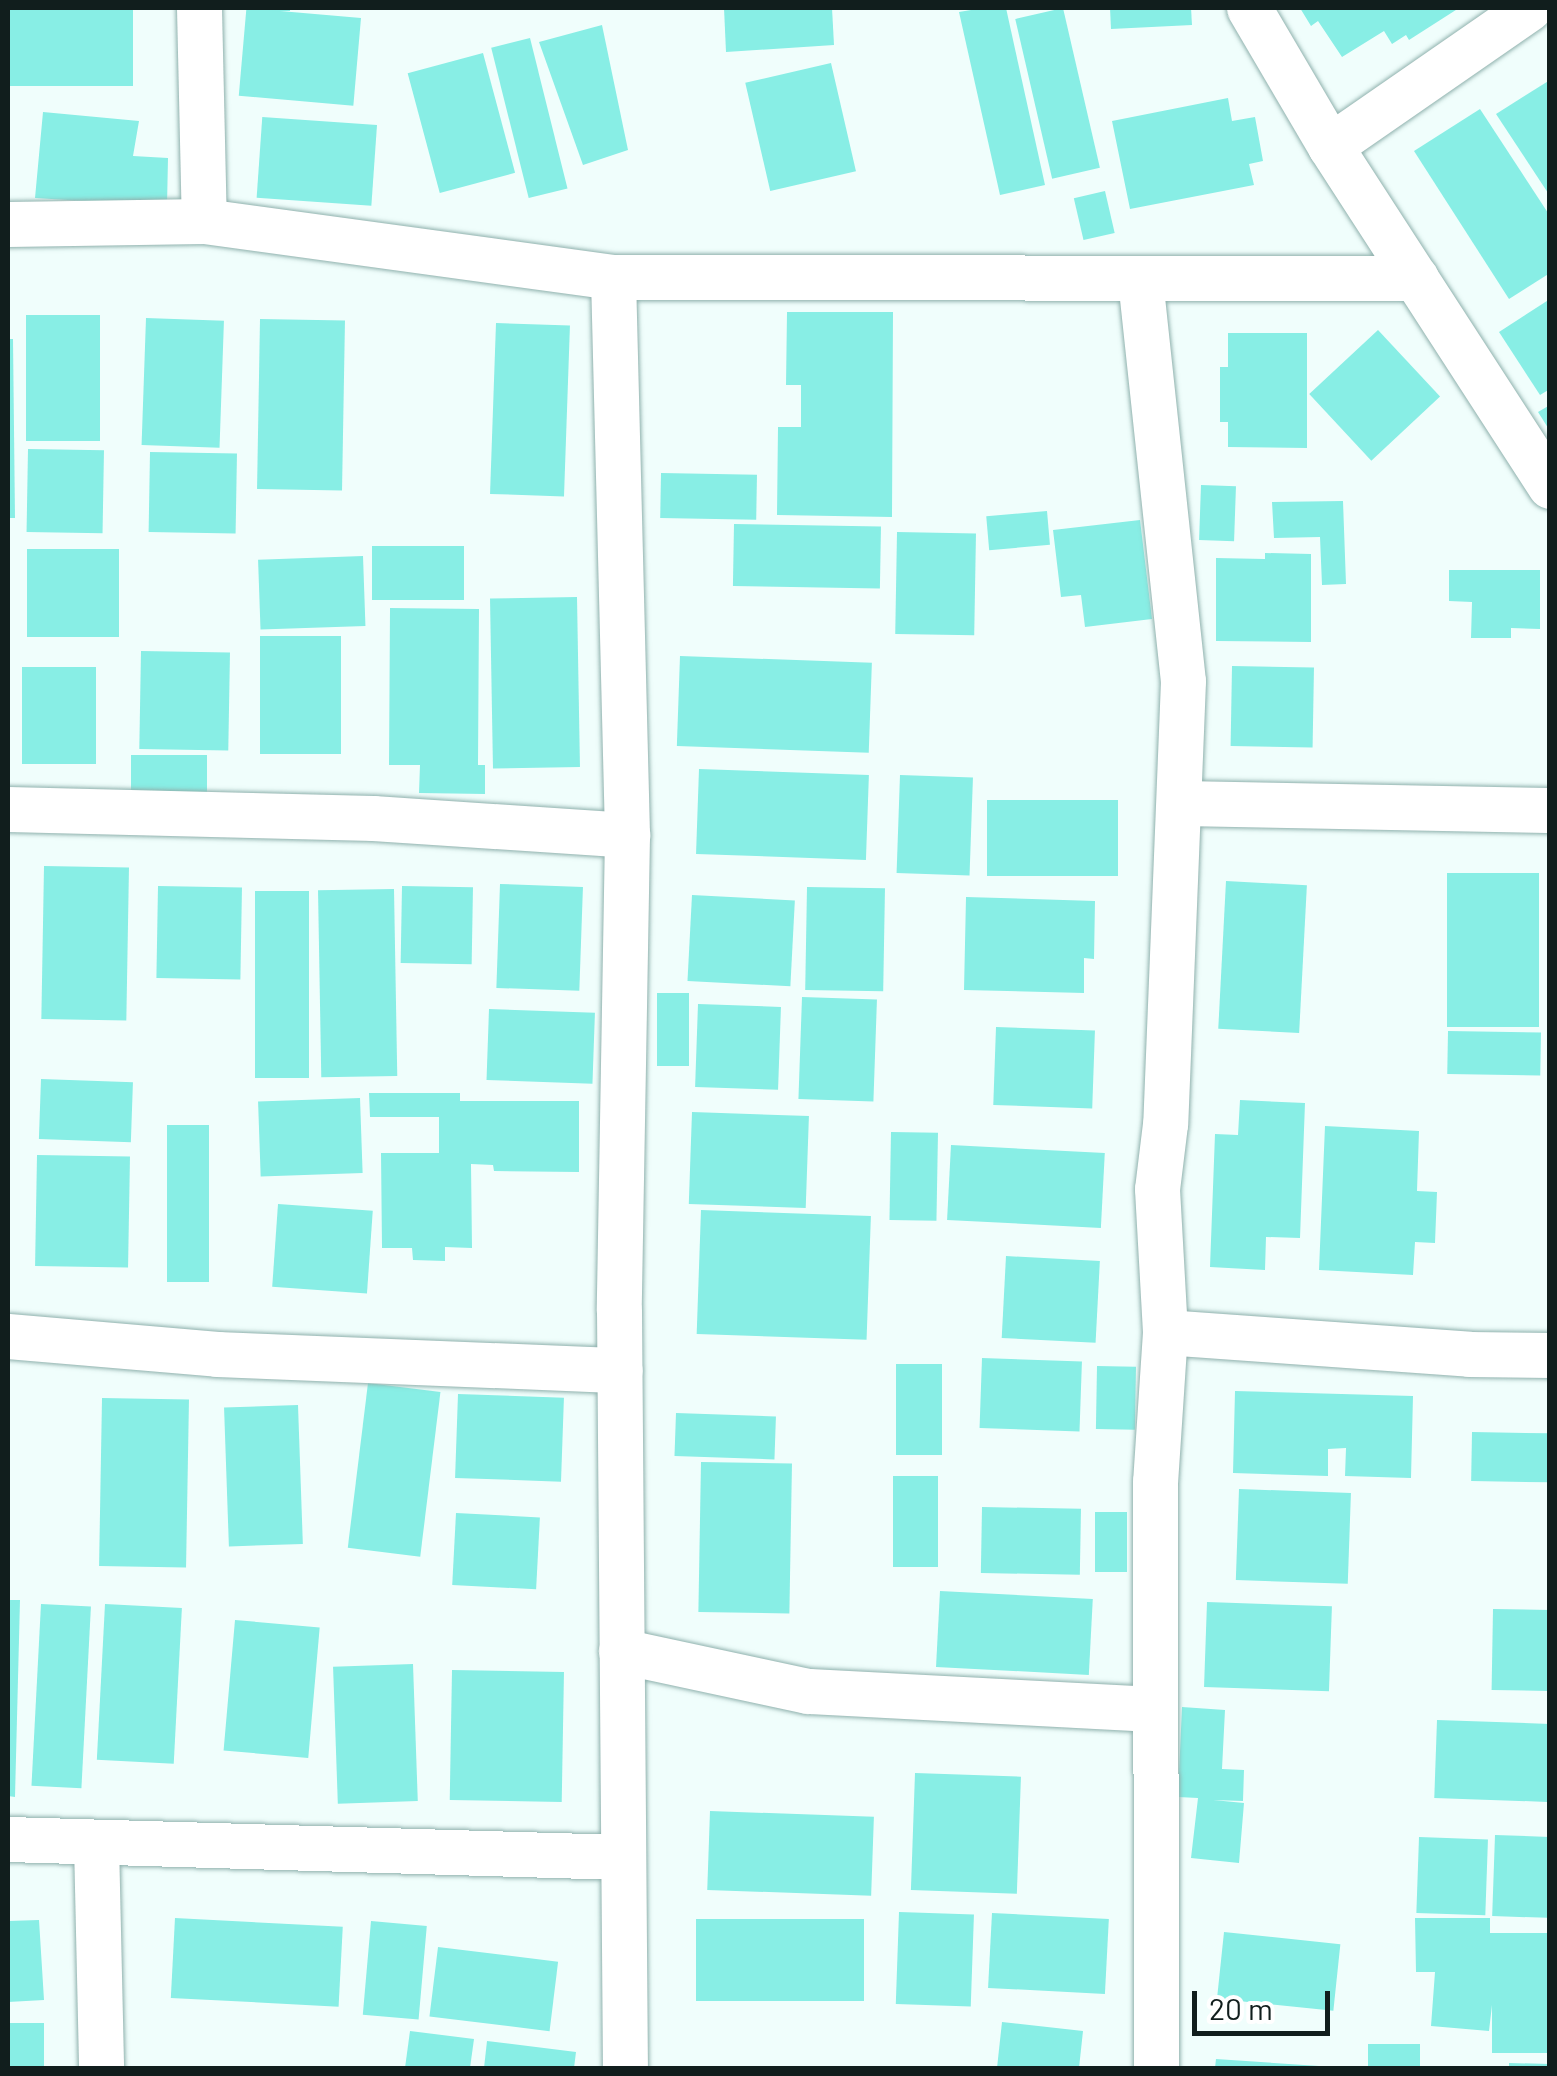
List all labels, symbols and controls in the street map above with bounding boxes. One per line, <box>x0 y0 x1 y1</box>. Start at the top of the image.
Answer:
scale bar <box>1197 1971 1334 2033</box>
text: 20 m <box>1209 1990 1273 2026</box>

